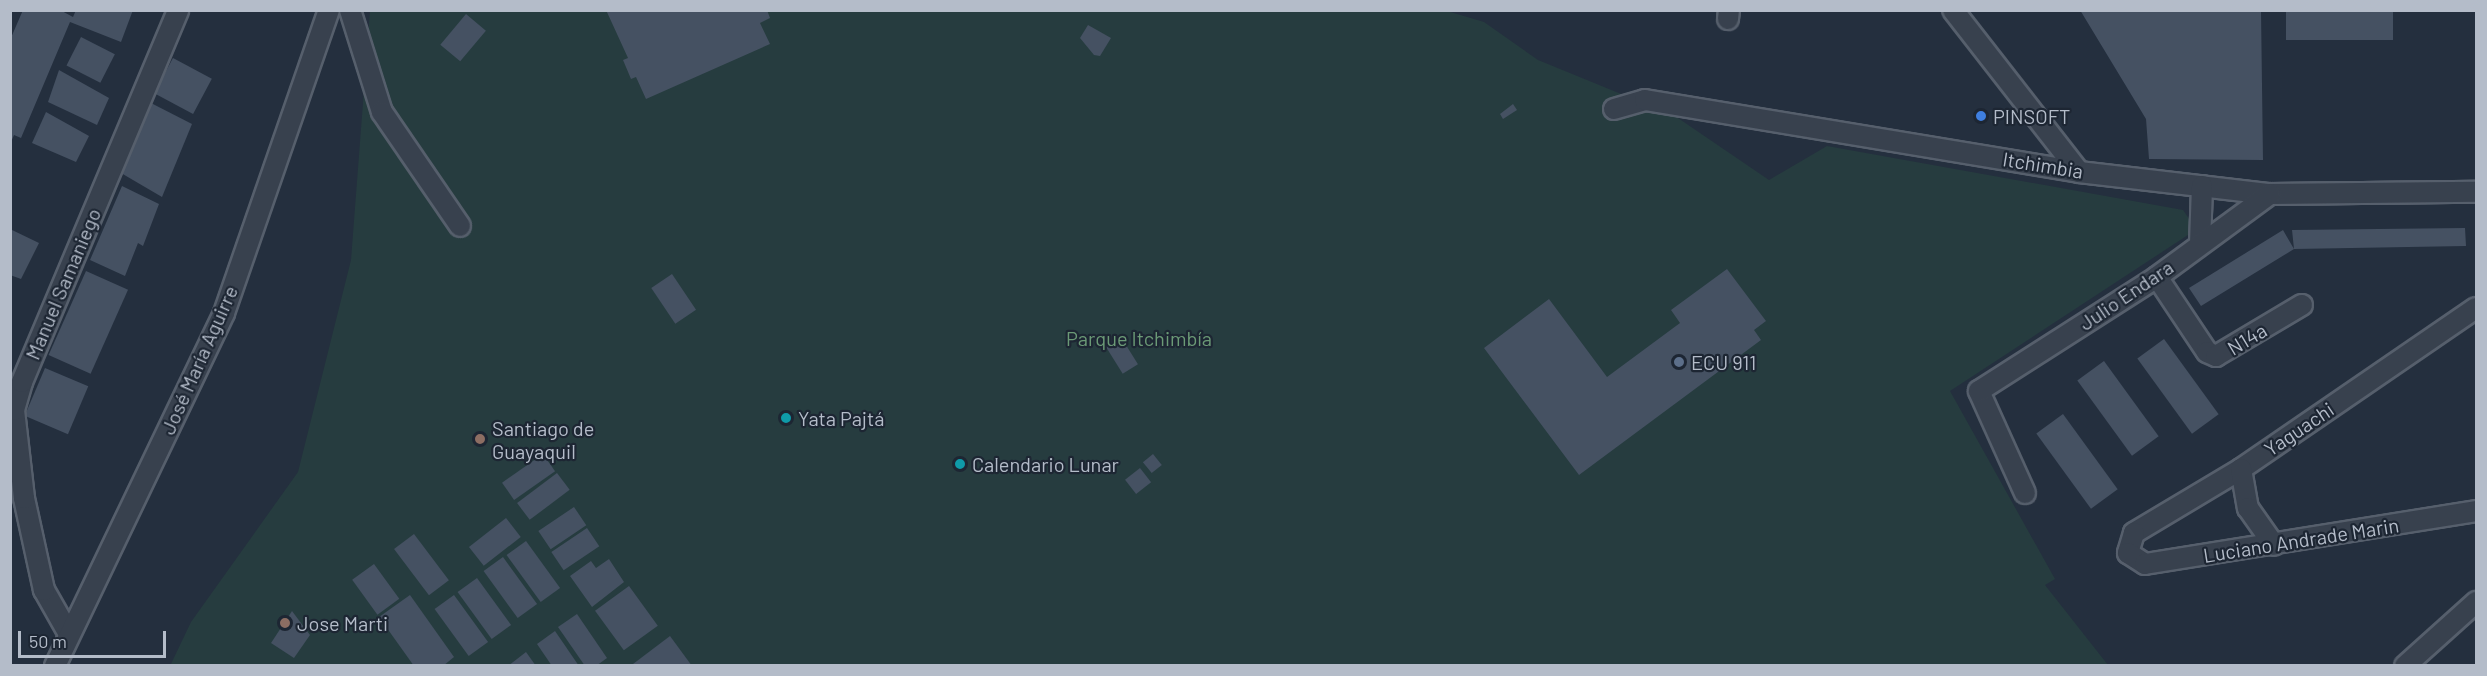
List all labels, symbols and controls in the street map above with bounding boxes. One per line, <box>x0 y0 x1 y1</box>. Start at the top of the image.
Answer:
place label: PINSOFT <box>1993 104 2070 128</box>
marker: PINSOFT <box>1974 109 1988 123</box>
street label: Itchimbia <box>2001 147 2085 183</box>
street label: Manuel Samaniego <box>20 205 106 363</box>
street label: Julio Endara <box>2074 255 2178 335</box>
street label: José María Aguirre <box>155 282 243 438</box>
street label: N14a <box>2223 318 2271 360</box>
park label: Parque Itchimbía <box>1066 326 1212 350</box>
place label: ECU 911 <box>1691 350 1756 374</box>
marker: ECU 911 <box>1672 355 1686 369</box>
street label: Yaguachi <box>2260 397 2338 461</box>
place label: Yata Pajtá <box>798 406 884 430</box>
marker: Yata Pajtá <box>779 411 793 425</box>
place label: Santiago de Guayaquil <box>492 416 594 463</box>
marker: Santiago de Guayaquil <box>473 432 487 446</box>
place label: Calendario Lunar <box>972 452 1119 476</box>
marker: Calendario Lunar <box>953 457 967 471</box>
street label: Luciano Andrade Marin <box>2201 513 2401 567</box>
place label: Jose Marti <box>297 611 388 635</box>
marker: Jose Marti <box>278 616 292 630</box>
scale bar <box>21 619 170 657</box>
text: 50 m <box>29 630 67 652</box>

